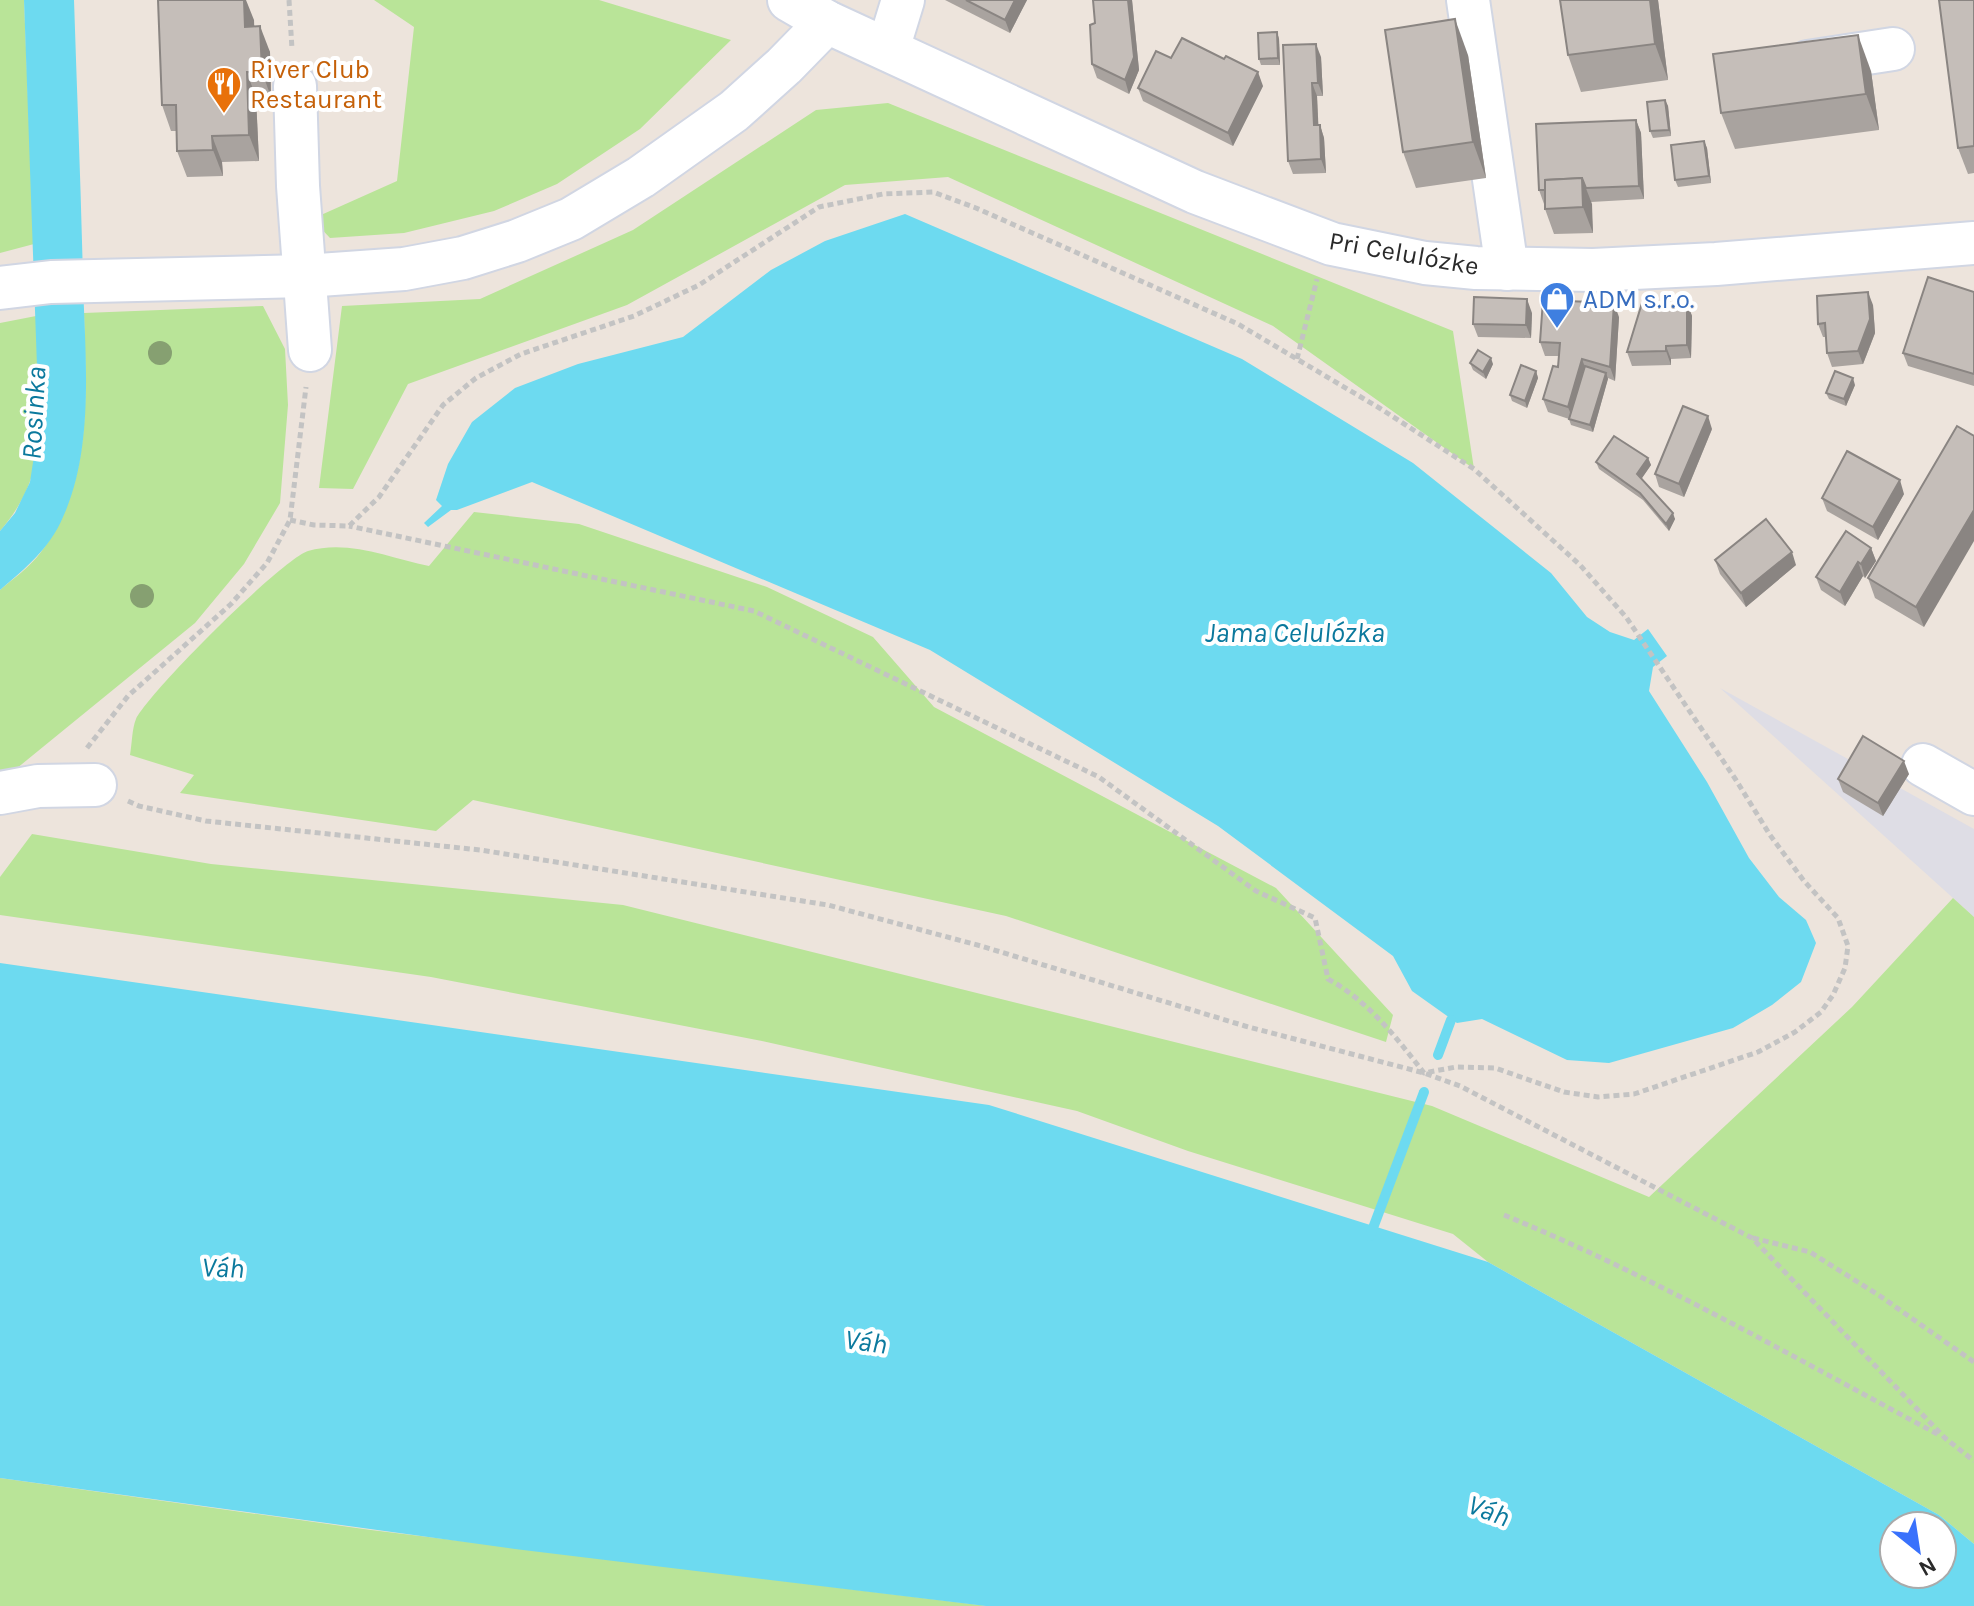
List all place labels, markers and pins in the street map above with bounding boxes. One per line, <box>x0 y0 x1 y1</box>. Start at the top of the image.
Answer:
place label: River Club Restaurant <box>250 54 382 115</box>
restaurant icon: River Club Restaurant <box>205 65 243 115</box>
shop icon: ADM s.r.o. <box>1538 280 1576 330</box>
place label: ADM s.r.o. <box>1583 284 1695 315</box>

